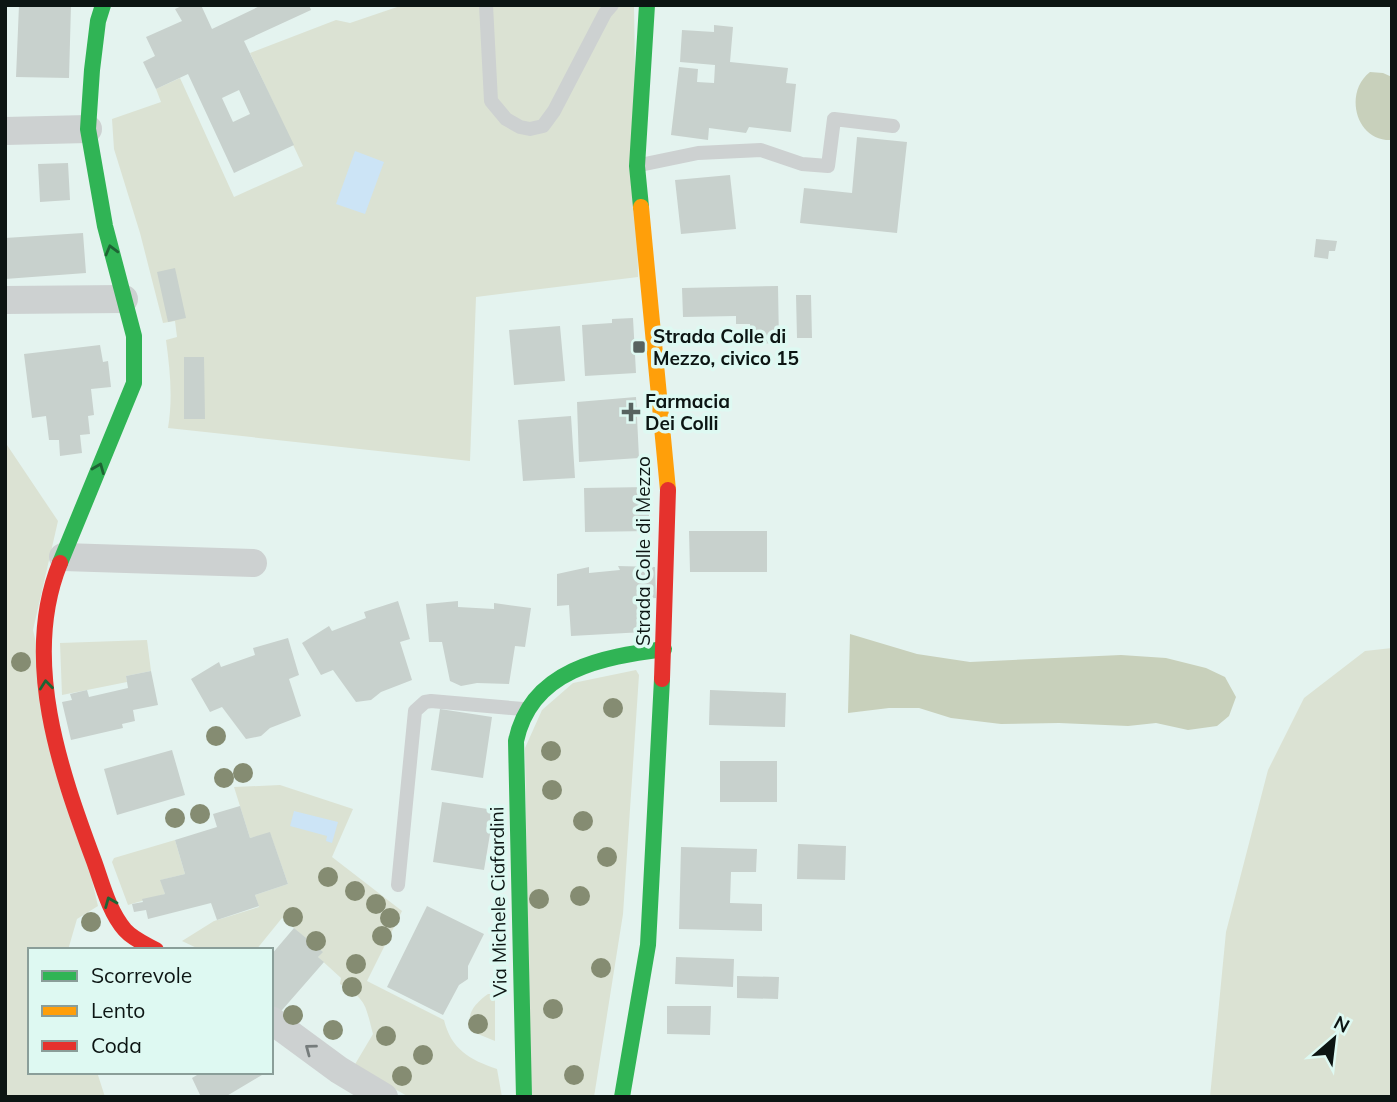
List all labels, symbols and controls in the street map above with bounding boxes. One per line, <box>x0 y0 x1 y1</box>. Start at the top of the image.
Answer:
one-way arrow <box>105 244 119 256</box>
place label: Strada Colle di Mezzo, civico 15 <box>653 324 799 370</box>
marker: Strada Colle di Mezzo, civico 15 <box>631 339 647 355</box>
place label: Farmacia Dei Colli <box>645 389 730 435</box>
marker: Farmacia Dei Colli <box>623 404 639 420</box>
street label: Strada Colle di Mezzo <box>631 456 655 646</box>
one-way arrow <box>91 462 105 474</box>
one-way arrow <box>39 679 54 690</box>
street label: Via Michele Ciafardini <box>484 806 512 998</box>
one-way arrow <box>105 897 119 909</box>
legend <box>28 948 273 1074</box>
text: Scorrevole <box>91 962 192 988</box>
text: Lento <box>91 997 145 1023</box>
north arrow <box>1299 1004 1369 1074</box>
text: N <box>1330 1010 1354 1038</box>
text: Coda <box>91 1032 142 1058</box>
one-way arrow <box>305 1044 317 1057</box>

